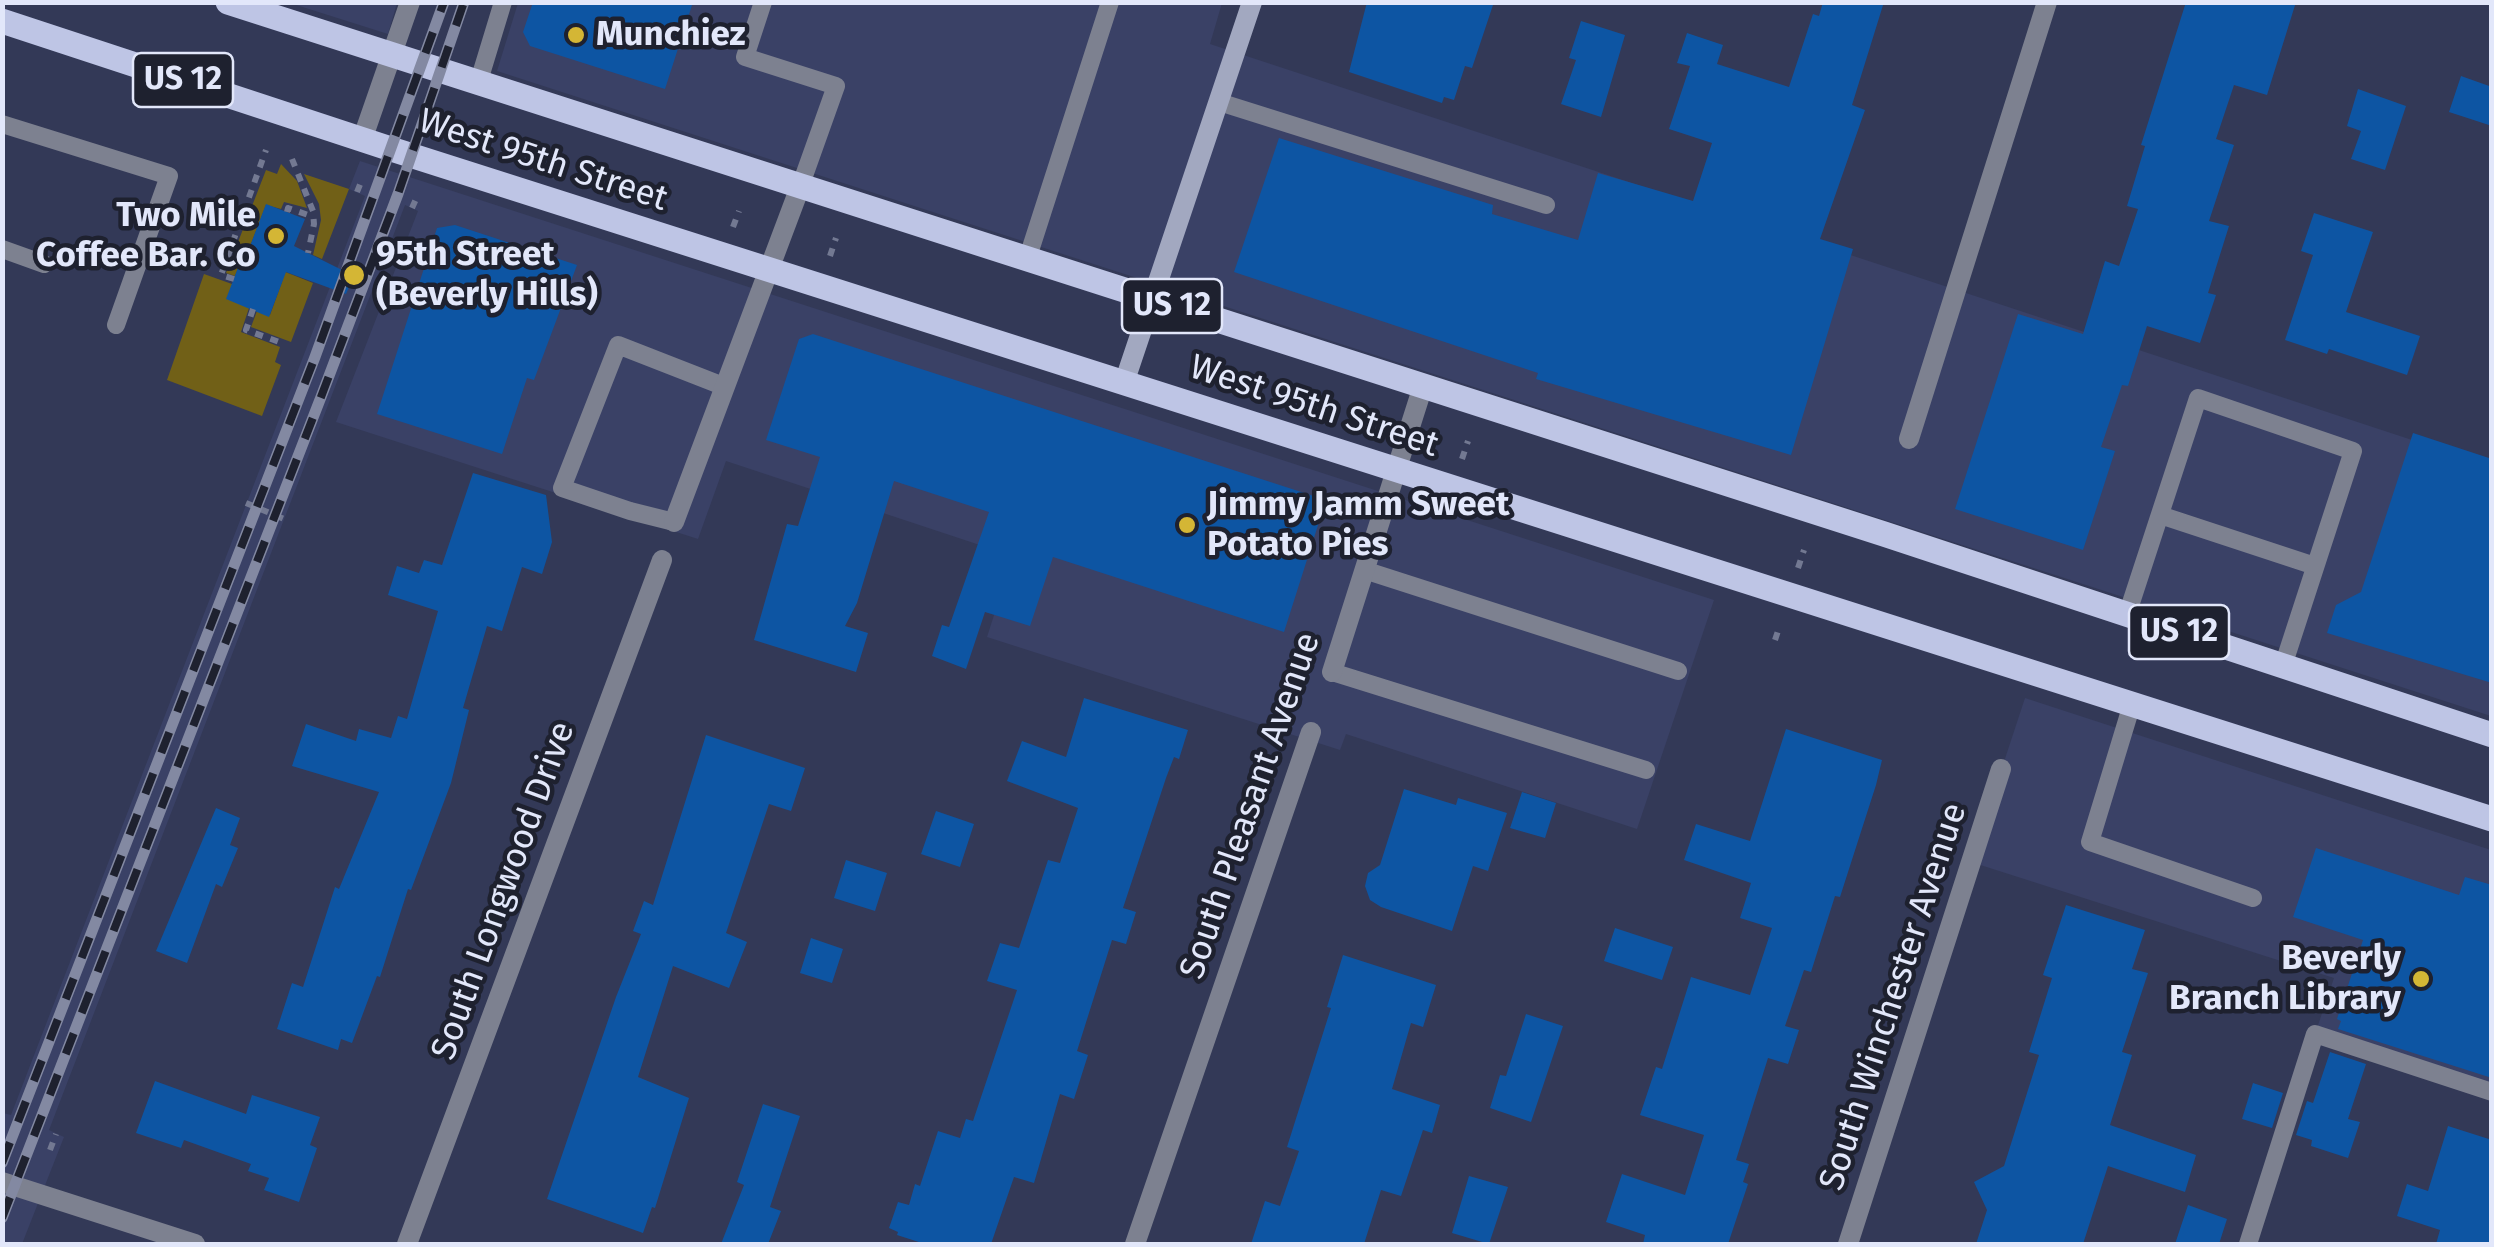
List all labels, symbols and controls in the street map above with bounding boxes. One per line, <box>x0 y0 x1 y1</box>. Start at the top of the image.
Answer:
place label: Munchiez <box>596 14 746 56</box>
marker: Munchiez <box>565 24 587 46</box>
road number: US 12 <box>133 53 233 107</box>
street label: West 95th Street <box>413 101 673 221</box>
place label: Two Mile Coffee Bar. Co <box>36 195 256 277</box>
marker: Two Mile Coffee Bar. Co <box>265 225 287 247</box>
place label: 95th Street (Beverly Hills) <box>376 234 598 316</box>
marker: 95th Street (Beverly Hills) <box>341 262 367 288</box>
road number: US 12 <box>1122 279 1222 333</box>
street label: West 95th Street <box>1184 347 1444 467</box>
place label: Jimmy Jamm Sweet Potato Pies <box>1207 484 1509 566</box>
marker: Jimmy Jamm Sweet Potato Pies <box>1176 514 1198 536</box>
road number: US 12 <box>2129 605 2229 659</box>
street label: South Pleasant Avenue <box>1172 627 1330 985</box>
street label: South Longwood Drive <box>423 716 585 1066</box>
street label: South Winchester Avenue <box>1812 798 1976 1196</box>
place label: Beverly Branch Library <box>2169 938 2401 1020</box>
marker: Beverly Branch Library <box>2410 968 2432 990</box>

